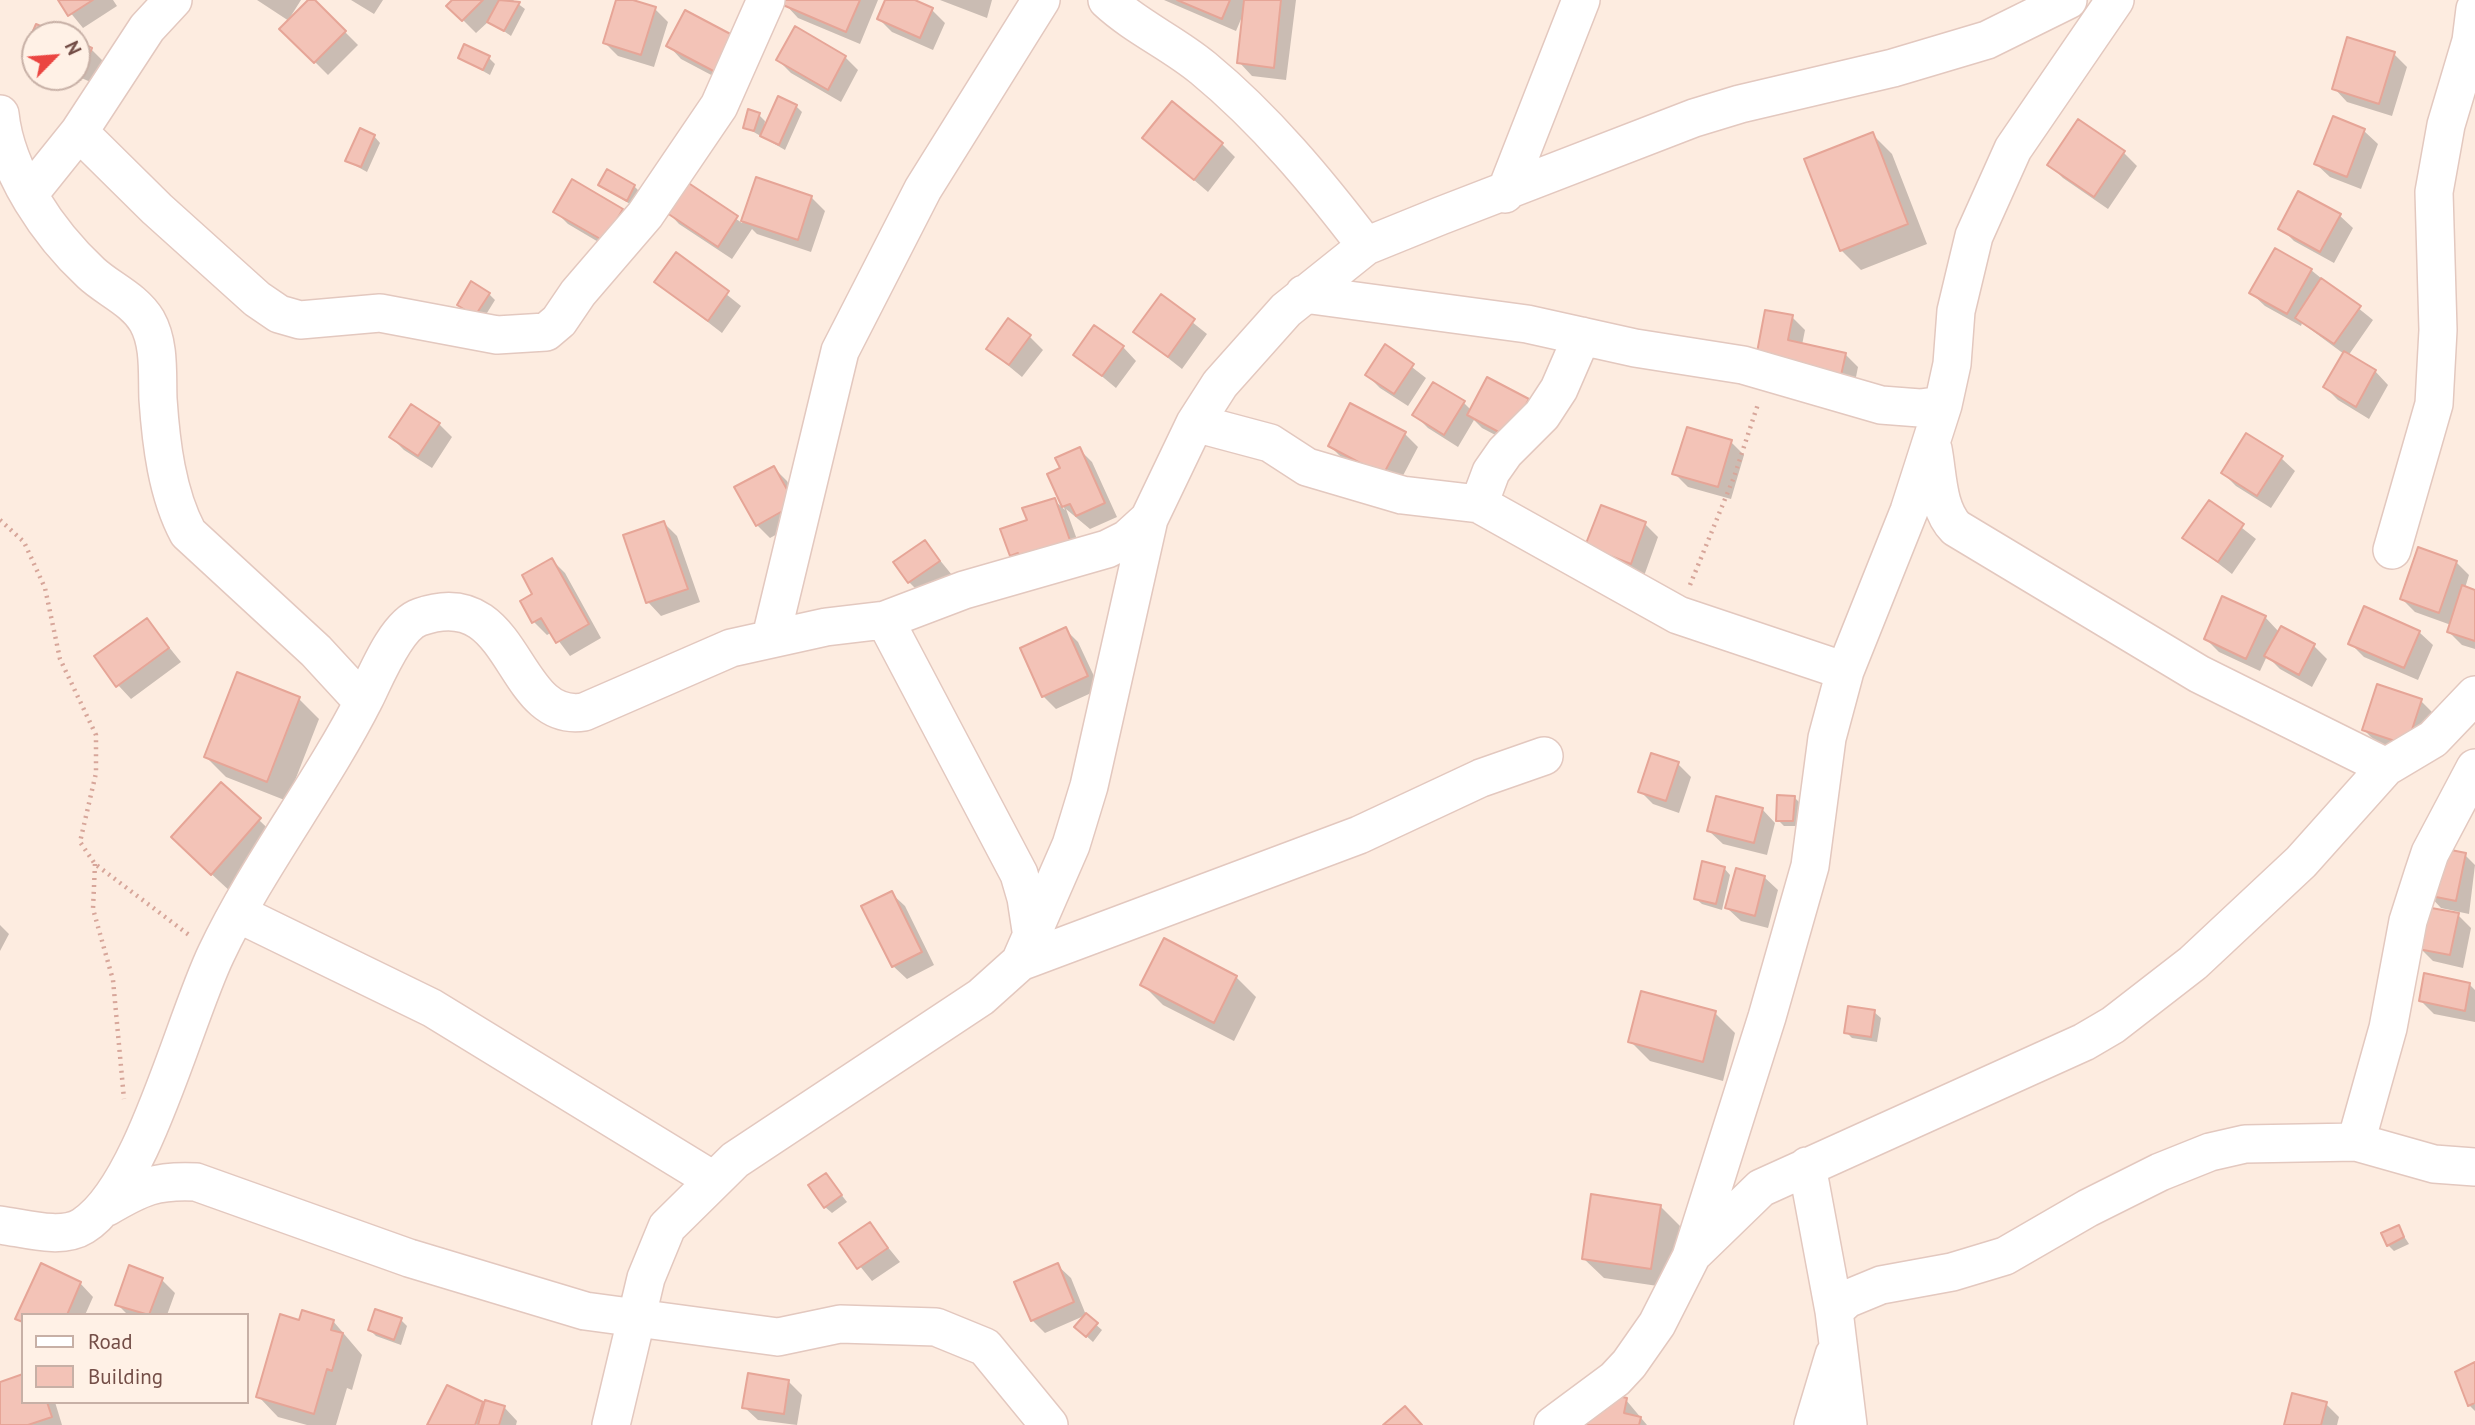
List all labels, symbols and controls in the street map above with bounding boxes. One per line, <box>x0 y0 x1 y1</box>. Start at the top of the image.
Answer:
north arrow <box>21 21 91 91</box>
text: N <box>60 37 87 59</box>
legend <box>21 1313 248 1404</box>
text: Road <box>88 1328 132 1355</box>
text: Building <box>88 1363 163 1390</box>

